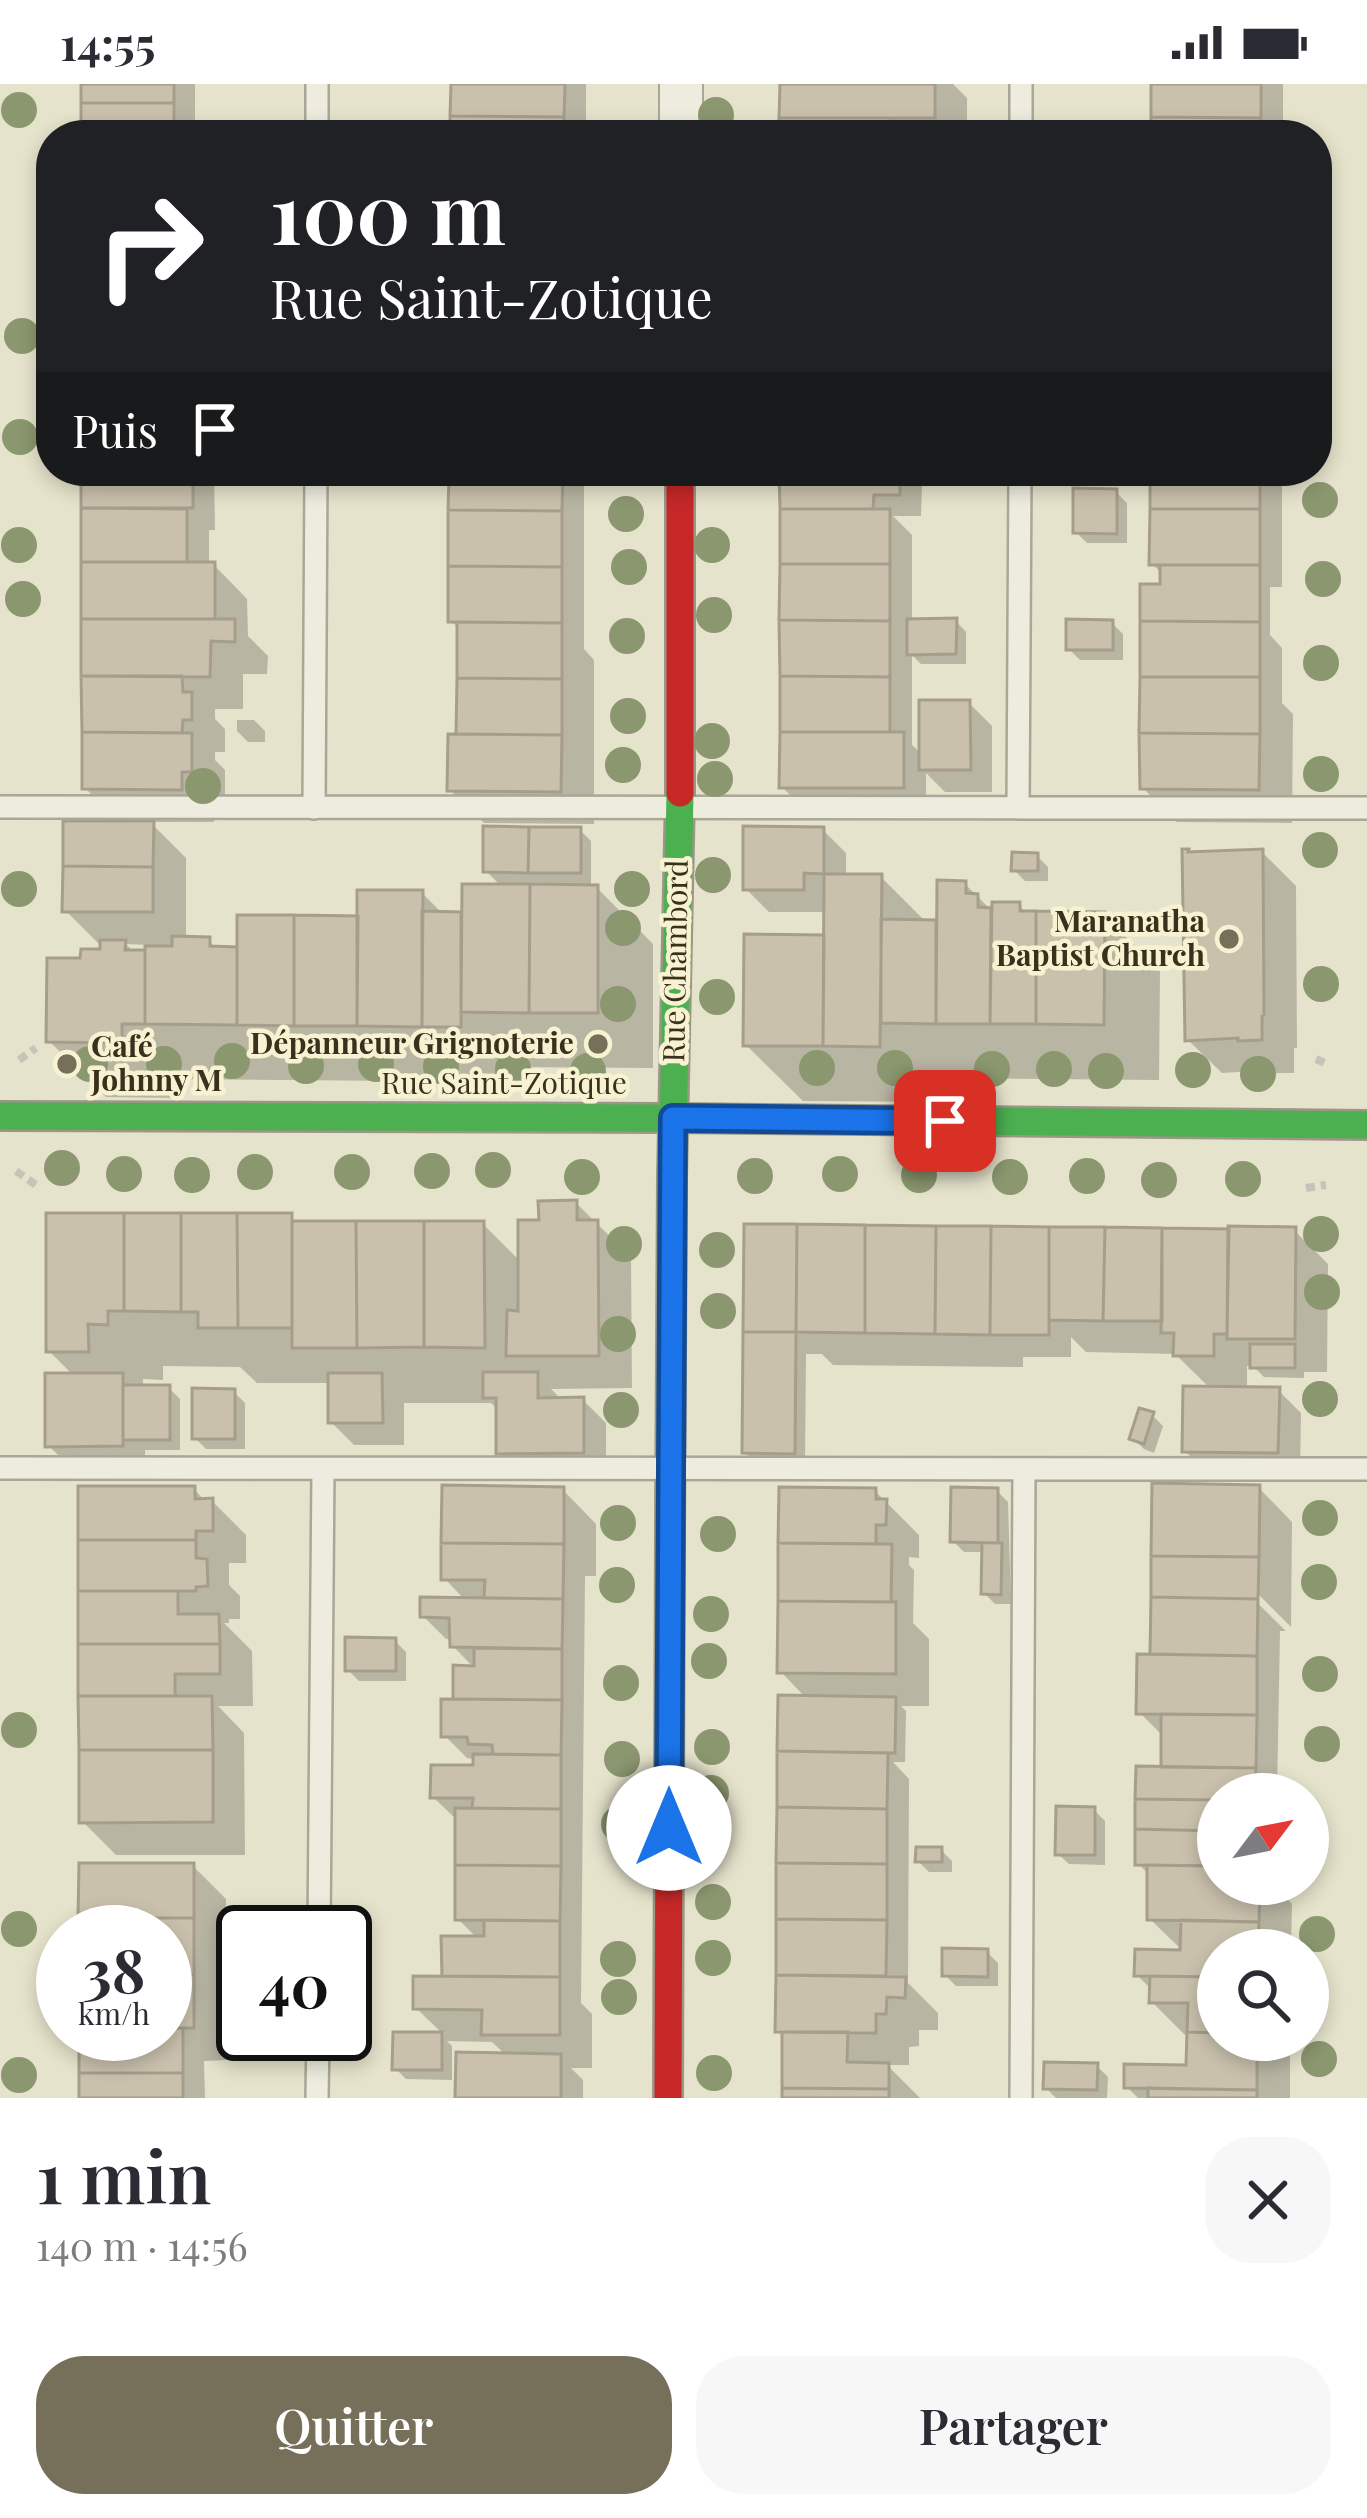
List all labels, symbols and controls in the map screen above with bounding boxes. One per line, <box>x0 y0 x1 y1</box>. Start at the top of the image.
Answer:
text: 14:55 <box>60 12 155 72</box>
text: 100 m <box>270 154 506 266</box>
icon: right <box>72 168 228 324</box>
text: Rue Saint-Zotique <box>270 261 713 333</box>
icon: arrive <box>182 396 248 462</box>
text: Puis <box>72 399 158 459</box>
street label: Rue Chambord <box>652 859 696 1063</box>
place label: Maranatha Baptist Church <box>996 900 1205 974</box>
marker: Maranatha Baptist Church <box>1216 926 1242 952</box>
place label: Dépanneur Grignoterie <box>250 1022 574 1062</box>
place label: Café Johnny M <box>90 1025 222 1099</box>
marker: Dépanneur Grignoterie <box>585 1031 611 1057</box>
marker: Café Johnny M <box>54 1051 80 1077</box>
street label: Rue Saint-Zotique <box>381 1062 627 1102</box>
pin <box>894 1070 996 1172</box>
icon: arrive <box>912 1088 978 1154</box>
position arrow <box>606 1765 732 1891</box>
north arrow <box>1197 1773 1329 1905</box>
map controls <box>1197 1773 1329 2061</box>
speed limit sign: 40 <box>216 1905 372 2061</box>
text: 38 <box>83 1928 145 2008</box>
button: search <box>1197 1929 1329 2061</box>
text: km/h <box>78 1993 150 2033</box>
text: 1 min <box>36 2126 211 2222</box>
button: close <box>1205 2137 1331 2263</box>
text: 140 m · 14:56 <box>36 2219 248 2271</box>
button: Quitter <box>36 2356 672 2494</box>
button: Partager <box>696 2356 1331 2494</box>

